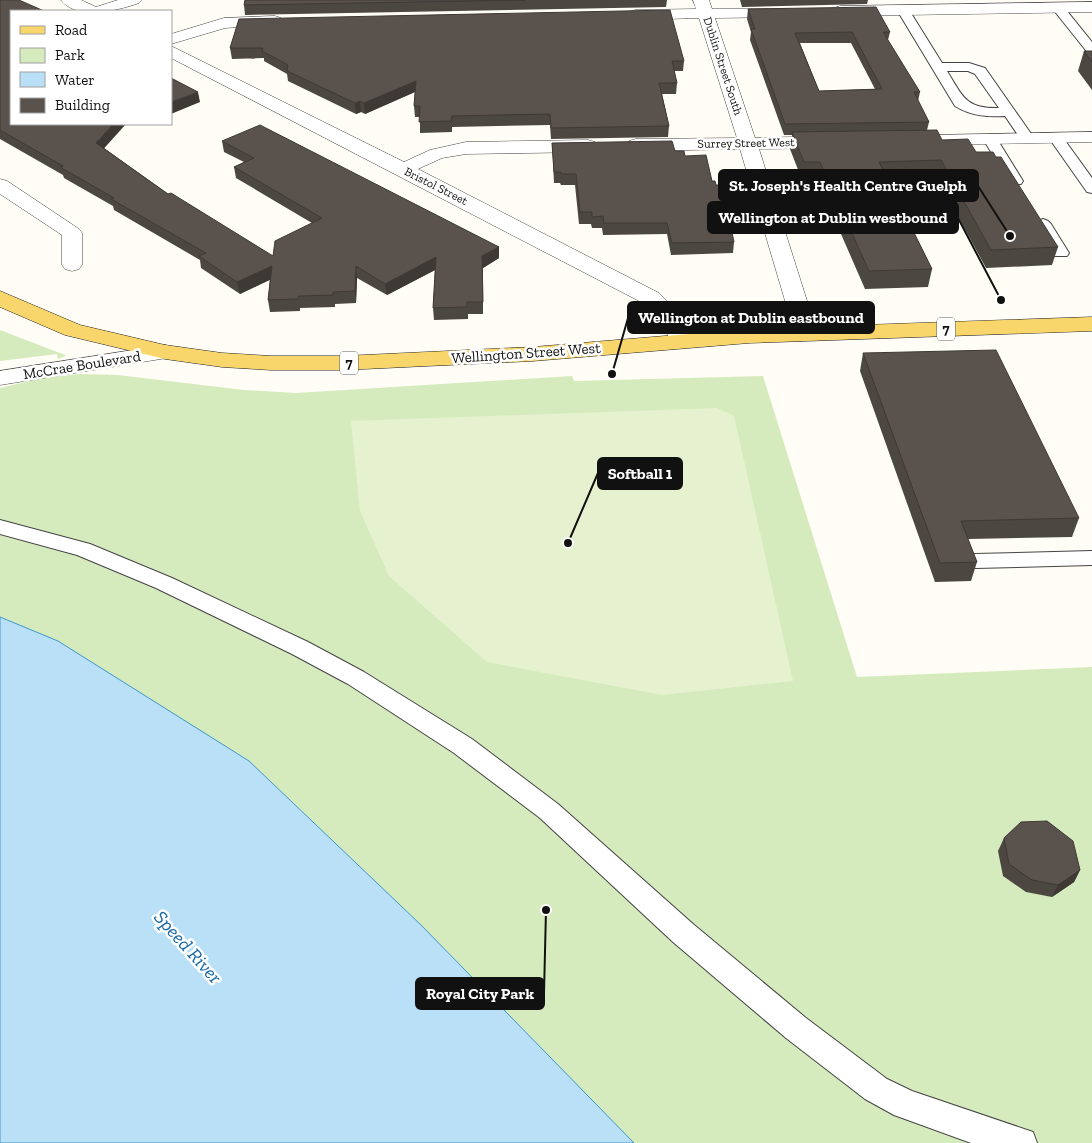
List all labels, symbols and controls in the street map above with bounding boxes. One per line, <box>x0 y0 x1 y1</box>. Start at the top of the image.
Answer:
legend <box>10 10 172 125</box>
street label: Dublin Street South <box>700 15 746 117</box>
text: Road <box>55 21 88 39</box>
text: Park <box>55 46 85 64</box>
text: Water <box>55 71 95 89</box>
text: Building <box>55 96 110 114</box>
street label: Surrey Street West <box>697 135 795 151</box>
street label: Bristol Street <box>402 164 470 208</box>
callout: St. Joseph's Health Centre Guelph <box>719 170 978 201</box>
text: St. Joseph's Health Centre Guelph <box>729 176 968 195</box>
callout: Wellington at Dublin westbound <box>708 202 958 233</box>
text: Wellington at Dublin westbound <box>718 208 948 227</box>
callout: Wellington at Dublin eastbound <box>628 302 874 333</box>
text: Wellington at Dublin eastbound <box>638 308 864 327</box>
road number: 7 <box>937 318 955 340</box>
street label: Wellington Street West <box>451 339 602 367</box>
street label: McCrae Boulevard <box>22 347 143 383</box>
road number: 7 <box>340 352 358 374</box>
callout: Softball 1 <box>598 458 682 489</box>
text: Softball 1 <box>608 464 673 483</box>
water label: Speed River <box>149 906 227 989</box>
callout: Royal City Park <box>416 978 544 1009</box>
text: Royal City Park <box>426 984 534 1003</box>

